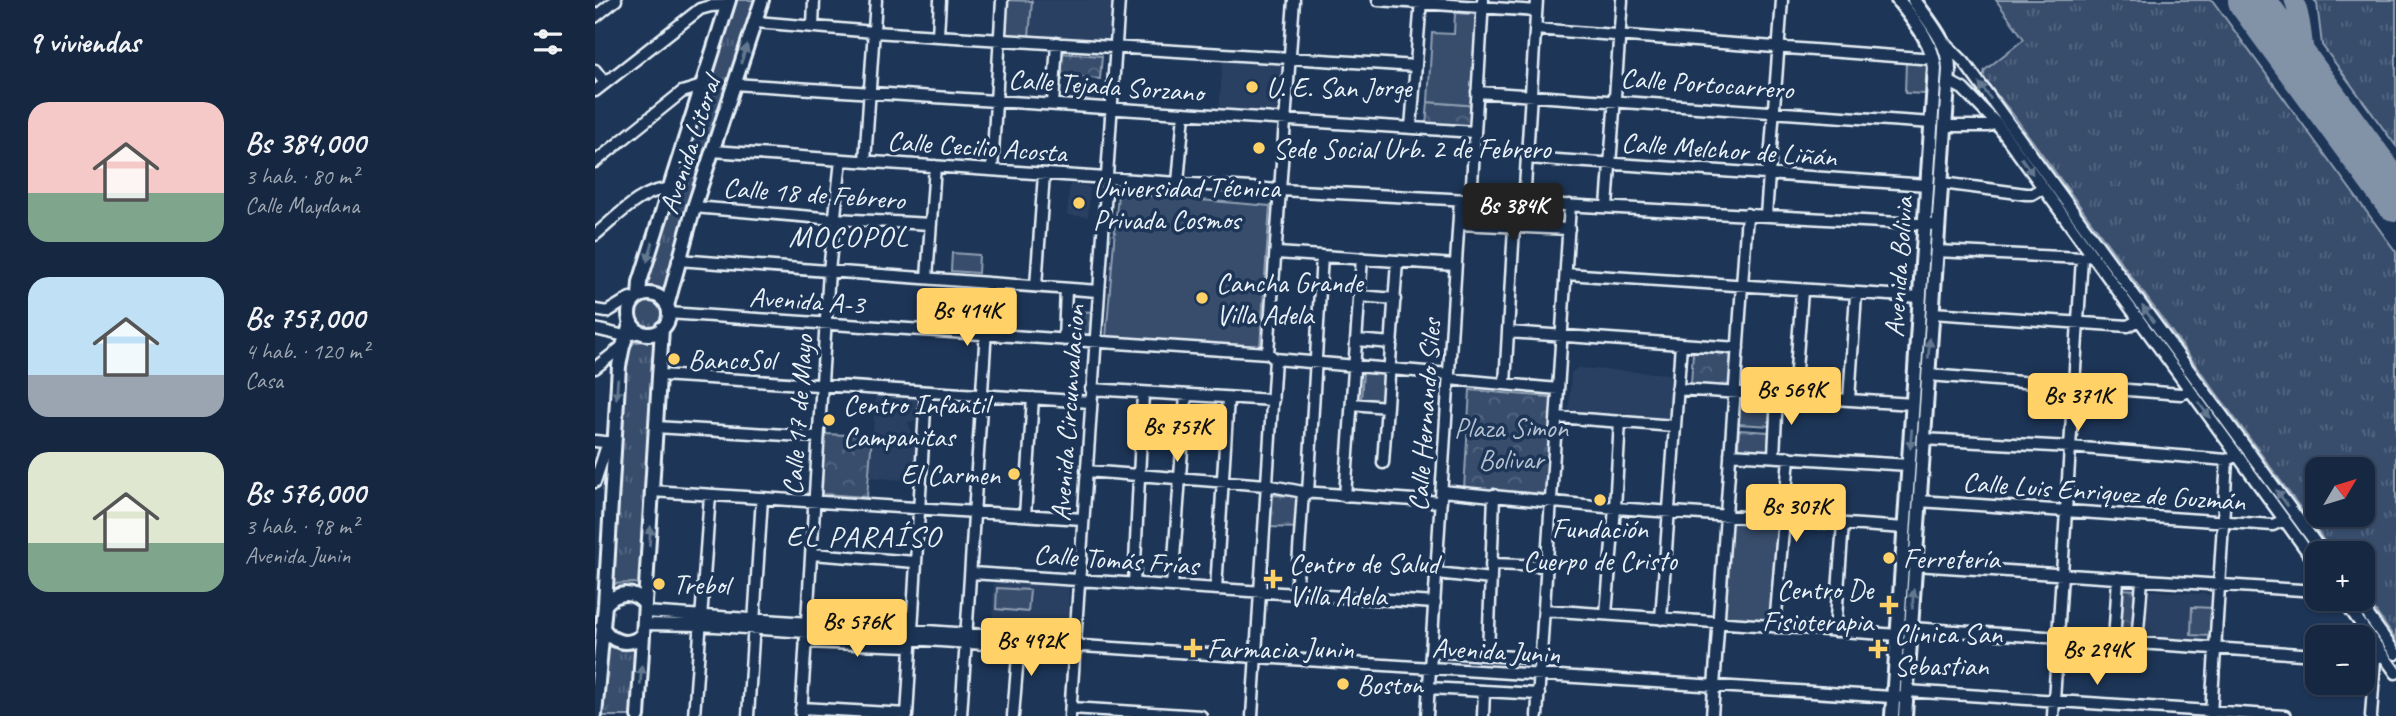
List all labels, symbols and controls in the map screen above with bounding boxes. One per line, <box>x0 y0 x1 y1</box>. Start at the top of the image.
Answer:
text: 9 viviendas <box>28 23 140 61</box>
icon: filters <box>529 23 567 61</box>
one-way arrow <box>739 43 750 64</box>
street label: Calle Portocarrero <box>1620 60 1797 107</box>
street label: Calle Tejada Sorzano <box>1007 61 1208 110</box>
street label: Avenida Litoral <box>651 67 730 218</box>
place label: U. E. San Jorge <box>1266 70 1413 105</box>
marker: U. E. San Jorge <box>1244 79 1260 95</box>
one-way arrow <box>1978 82 1992 100</box>
street label: Calle Cecilio Acosta <box>886 123 1069 170</box>
text: Bs 384,000 <box>245 124 365 162</box>
street label: Calle Melchor de Liñán <box>1620 125 1839 175</box>
icon: home <box>84 130 168 214</box>
place label: Sede Social Urb. 2 de Febrero <box>1273 131 1553 166</box>
marker: Sede Social Urb. 2 de Febrero <box>1251 140 1267 156</box>
one-way arrow <box>2020 157 2034 175</box>
text: 3 hab. · 80 m² <box>245 162 358 191</box>
street label: Calle 18 de Febrero <box>722 170 908 217</box>
place label: Universidad Técnica Privada Cosmos <box>1093 170 1282 237</box>
pin: Bs 384K <box>1448 184 1578 243</box>
text: Calle Maydana <box>245 191 359 220</box>
text: Bs 384K <box>1479 191 1547 220</box>
street label: Avenida Bolivia <box>1876 194 1921 338</box>
marker: Universidad Técnica Privada Cosmos <box>1071 195 1087 211</box>
district label: MOCOPOL <box>788 217 910 255</box>
one-way arrow <box>644 242 654 263</box>
place label: Cancha Grande Villa Adela <box>1216 265 1364 332</box>
street label: Avenida A-3 <box>748 279 868 322</box>
pin: Bs 414K <box>902 288 1032 348</box>
marker: Cancha Grande Villa Adela <box>1194 290 1210 306</box>
text: Bs 414K <box>933 296 1001 325</box>
text: Bs 757,000 <box>245 299 365 337</box>
street label: Avenida Circunvalacion <box>1042 302 1093 522</box>
icon: home <box>84 305 168 389</box>
one-way arrow <box>2141 305 2155 323</box>
street label: Calle Hernando Siles <box>1400 315 1449 513</box>
street label: Calle 17 de Mayo <box>774 332 821 496</box>
one-way arrow <box>1924 336 1935 358</box>
text: 4 hab. · 120 m² <box>245 337 369 366</box>
place label: BancoSol <box>688 342 781 377</box>
marker: BancoSol <box>666 351 682 367</box>
text: Casa <box>245 366 283 395</box>
pin: Bs 569K <box>1726 368 1856 427</box>
pin: Bs 371K <box>2013 374 2143 433</box>
text: Bs 569K <box>1757 375 1825 404</box>
one-way arrow <box>611 378 622 400</box>
text: Bs 371K <box>2044 381 2112 410</box>
place label: Centro Infantil Campanitas <box>843 387 994 454</box>
one-way arrow <box>2196 401 2210 419</box>
pin: Bs 757K <box>1112 405 1242 464</box>
park label: Plaza Simon Bolivar <box>1454 410 1569 477</box>
marker: Centro Infantil Campanitas <box>821 412 837 428</box>
text: Bs 757K <box>1143 412 1211 441</box>
one-way arrow <box>1905 428 1916 450</box>
place label: El Carmen <box>901 457 1001 492</box>
north arrow <box>2305 457 2375 527</box>
map controls <box>2305 457 2375 695</box>
street label: Calle Luis Enriquez de Guzmán <box>1961 464 2248 519</box>
marker: El Carmen <box>1006 466 1022 482</box>
text: Bs 576,000 <box>245 474 365 512</box>
icon: home <box>84 480 168 564</box>
pin: Bs 307K <box>1731 484 1861 544</box>
one-way arrow <box>2275 489 2289 507</box>
marker: Fundación Cuerpo de Cristo <box>1592 492 1608 508</box>
text: Bs 307K <box>1762 492 1830 521</box>
place label: Fundación Cuerpo de Cristo <box>1523 511 1679 578</box>
text: 3 hab. · 98 m² <box>245 512 358 541</box>
district label: EL PARAÍSO <box>786 517 943 555</box>
one-way arrow <box>644 524 655 546</box>
street label: Calle Tomás Frías <box>1032 536 1202 583</box>
text: Avenida Junin <box>245 541 350 570</box>
place label: Ferretería <box>1903 541 2001 576</box>
button: + <box>2305 541 2375 611</box>
place label: Centro de Salud Villa Adela <box>1289 546 1442 613</box>
marker: Ferretería <box>1881 550 1897 566</box>
place label: Trebol <box>673 567 735 602</box>
marker: Centro de Salud Villa Adela <box>1263 569 1283 589</box>
place label: Centro De Fisioterapia <box>1762 572 1875 639</box>
marker: Trebol <box>651 576 667 592</box>
one-way arrow <box>1908 588 1919 610</box>
marker: Centro De Fisioterapia <box>1879 595 1899 615</box>
pin: Bs 576K <box>792 600 922 659</box>
text: Bs 576K <box>823 607 891 636</box>
place label: Clinica San Sebastian <box>1894 616 2003 683</box>
pin: Bs 492K <box>966 618 1096 678</box>
button: − <box>2305 625 2375 695</box>
text: Bs 492K <box>997 626 1065 655</box>
pin: Bs 294K <box>2032 628 2162 687</box>
street label: Avenida Junin <box>1431 630 1561 671</box>
place label: Farmacia Junin <box>1207 631 1354 666</box>
text: Bs 294K <box>2063 635 2131 664</box>
marker: Clinica San Sebastian <box>1868 639 1888 659</box>
marker: Farmacia Junin <box>1185 640 1201 656</box>
one-way arrow <box>636 664 647 686</box>
place label: Boston <box>1357 667 1424 702</box>
marker: Boston <box>1335 676 1351 692</box>

